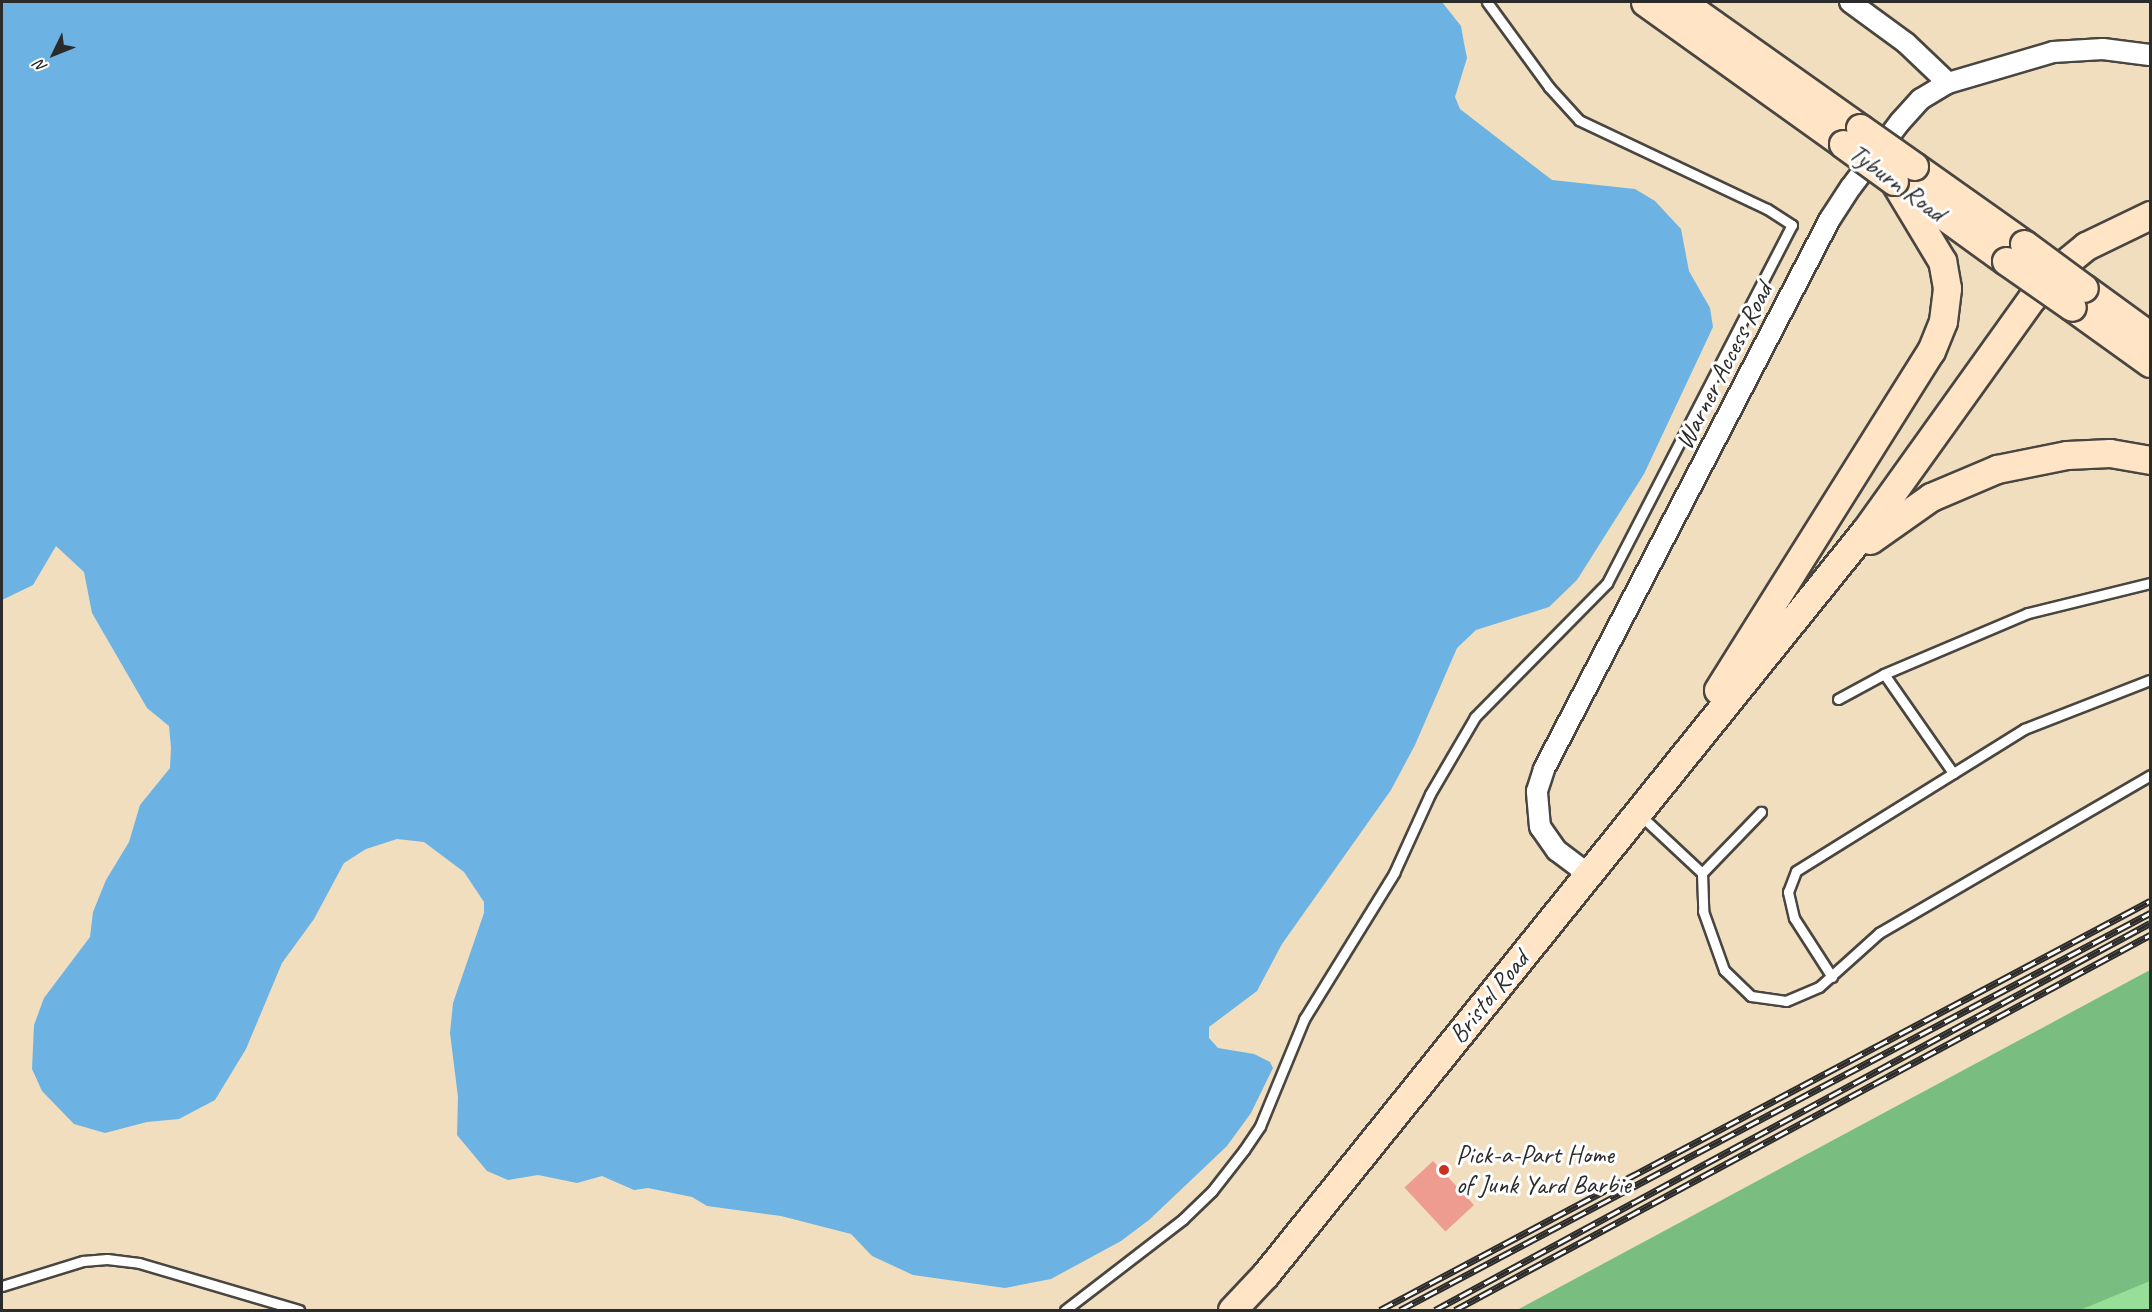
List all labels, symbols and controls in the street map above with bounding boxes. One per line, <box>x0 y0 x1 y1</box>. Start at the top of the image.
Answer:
north arrow <box>24 24 84 84</box>
text: N <box>30 56 52 77</box>
street label: Tyburn Road <box>1843 138 1951 228</box>
street label: Warner Access Road <box>1669 278 1779 454</box>
street label: Bristol Road <box>1443 945 1535 1049</box>
place label: Pick-a-Part Home of Junk Yard Barbie <box>1456 1139 1631 1200</box>
marker: Pick-a-Part Home of Junk Yard Barbie <box>1437 1163 1451 1177</box>

